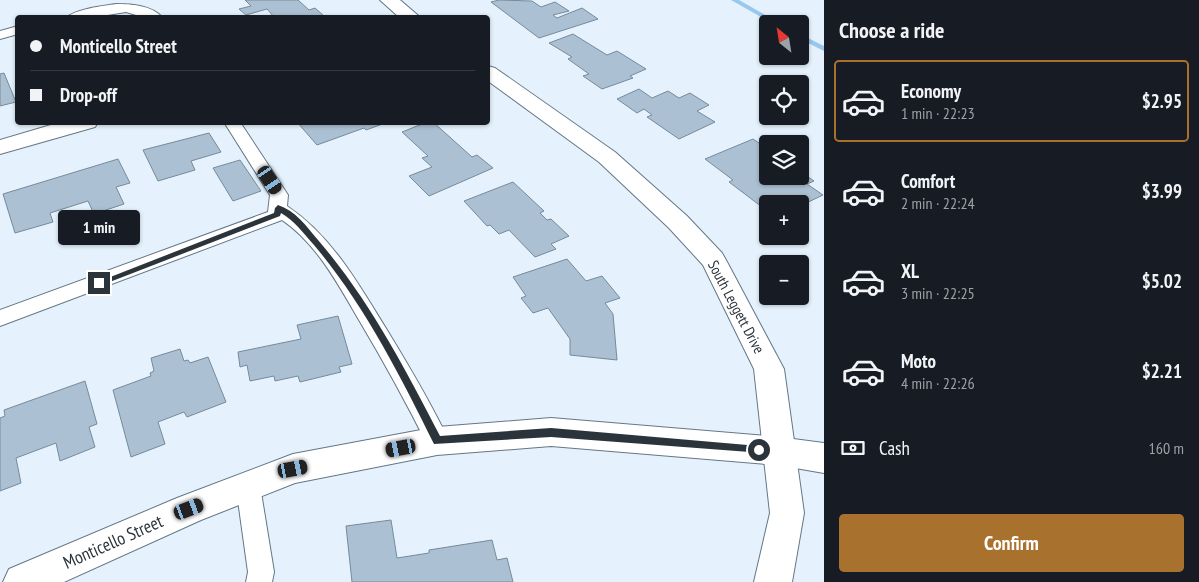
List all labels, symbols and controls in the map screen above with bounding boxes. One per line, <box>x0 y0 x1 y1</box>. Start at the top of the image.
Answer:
north arrow <box>759 15 809 65</box>
map controls <box>759 15 809 305</box>
text: Choose a ride <box>839 16 944 44</box>
text: Monticello Street <box>60 34 177 58</box>
button: locate <box>759 75 809 125</box>
icon: car <box>841 79 886 124</box>
text: Economy <box>901 79 961 103</box>
text: Drop-off <box>60 83 117 107</box>
text: $2.95 <box>1142 89 1182 113</box>
text: 1 min · 22:23 <box>901 103 975 123</box>
button: layers <box>759 135 809 185</box>
car <box>255 163 284 197</box>
icon: car <box>841 169 886 214</box>
text: Comfort <box>901 169 955 193</box>
text: $3.99 <box>1142 179 1182 203</box>
text: 2 min · 22:24 <box>901 193 975 213</box>
button: + <box>759 195 809 245</box>
callout: 1 min <box>58 210 140 246</box>
text: 1 min <box>83 217 115 237</box>
button: − <box>759 255 809 305</box>
street label: South Leggett Drive <box>704 257 769 357</box>
icon: car <box>841 259 886 304</box>
text: XL <box>901 259 919 283</box>
text: $5.02 <box>1142 269 1182 293</box>
route end <box>88 272 110 294</box>
text: 3 min · 22:25 <box>901 283 975 303</box>
icon: car <box>841 349 886 394</box>
text: Moto <box>901 349 936 373</box>
text: $2.21 <box>1142 359 1182 383</box>
text: 4 min · 22:26 <box>901 373 975 393</box>
icon: cash <box>839 434 867 462</box>
text: Cash <box>879 436 910 460</box>
car <box>384 438 417 458</box>
text: 160 m <box>1149 438 1184 458</box>
route start <box>748 439 770 461</box>
car <box>276 459 309 479</box>
car <box>172 497 205 521</box>
street label: Monticello Street <box>59 509 166 574</box>
button: Confirm <box>839 514 1184 572</box>

